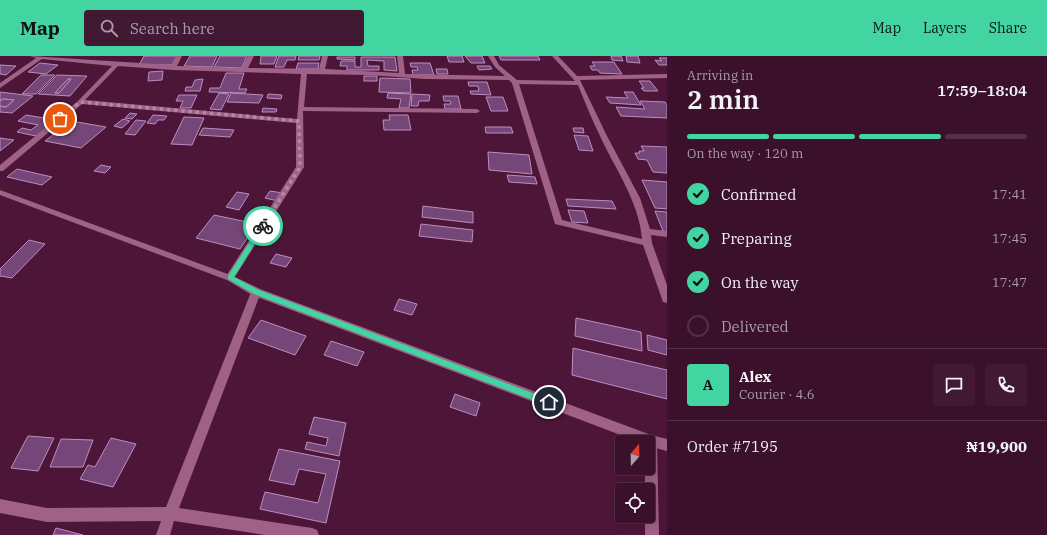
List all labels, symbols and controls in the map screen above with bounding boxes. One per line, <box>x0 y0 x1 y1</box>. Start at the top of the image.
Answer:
search box <box>84 10 364 46</box>
text: Map <box>20 16 60 40</box>
icon: search <box>98 17 120 39</box>
text: Search here <box>130 19 214 38</box>
text: Map <box>873 19 901 37</box>
text: Layers <box>923 19 967 37</box>
text: Share <box>989 19 1027 37</box>
text: Arriving in <box>687 67 753 84</box>
text: 17:59–18:04 <box>937 81 1027 100</box>
text: 2 min <box>687 82 759 116</box>
pin <box>43 102 77 136</box>
icon: bag <box>49 108 71 130</box>
text: On the way · 120 m <box>687 145 803 162</box>
icon: check <box>687 183 709 205</box>
text: Confirmed <box>721 185 796 204</box>
text: 17:41 <box>992 186 1027 203</box>
courier <box>243 206 283 246</box>
icon: bike <box>252 215 274 237</box>
icon: check <box>687 227 709 249</box>
text: Preparing <box>721 229 792 248</box>
text: 17:45 <box>992 230 1027 247</box>
icon: check <box>687 271 709 293</box>
text: On the way <box>721 273 799 292</box>
text: 17:47 <box>992 274 1027 291</box>
text: Delivered <box>721 317 789 336</box>
button: chat <box>933 364 975 406</box>
button: phone <box>985 364 1027 406</box>
text: Alex <box>739 367 771 386</box>
text: A <box>703 375 713 394</box>
pin <box>532 385 566 419</box>
text: Courier · 4.6 <box>739 386 815 403</box>
icon: home <box>538 391 560 413</box>
north arrow <box>615 435 655 475</box>
map controls <box>615 435 655 523</box>
text: Order #7195 <box>687 437 778 456</box>
text: ₦19,900 <box>966 437 1027 456</box>
button: locate <box>615 483 655 523</box>

